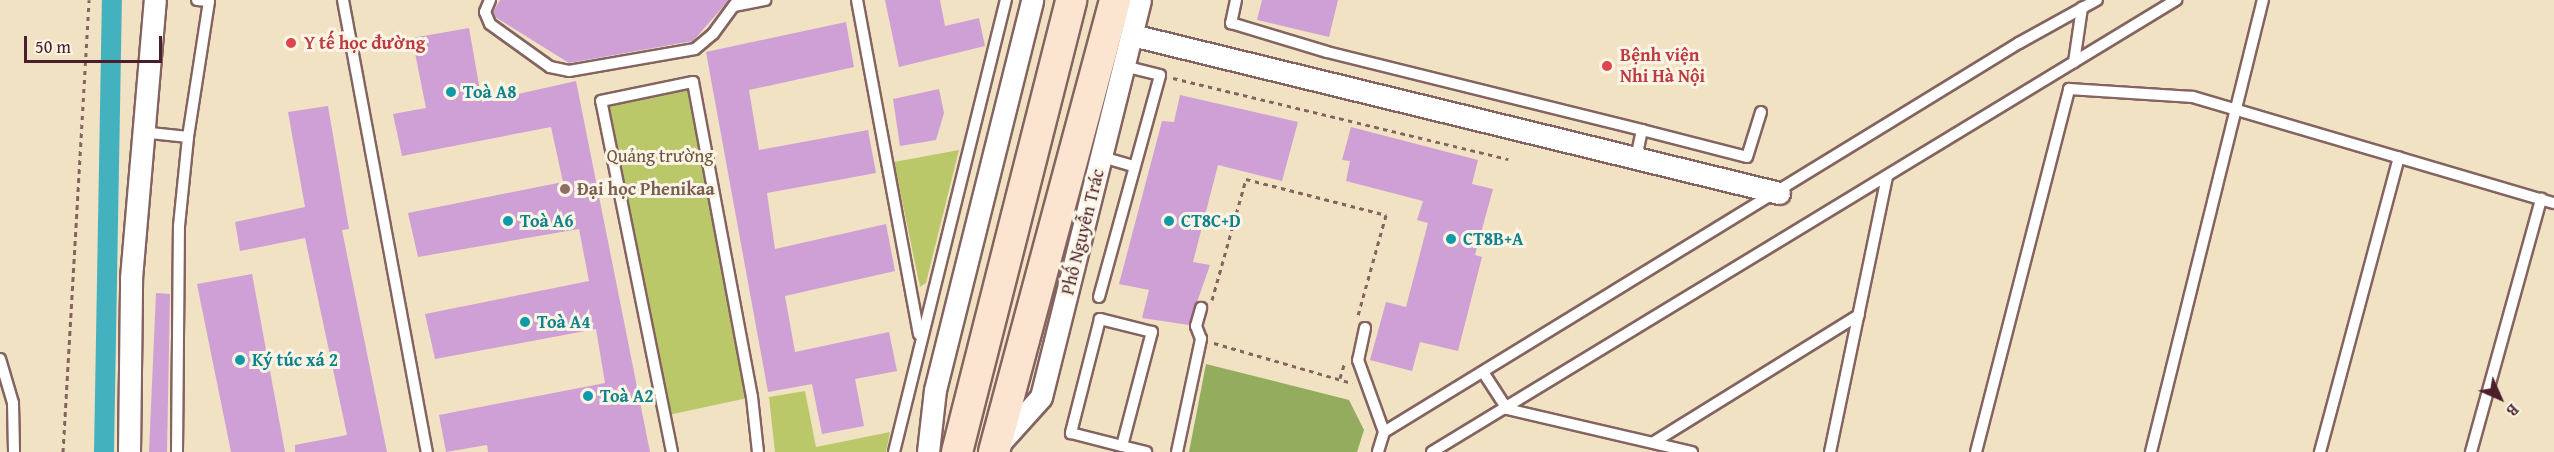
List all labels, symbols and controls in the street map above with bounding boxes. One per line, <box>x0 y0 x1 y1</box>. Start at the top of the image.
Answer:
scale bar <box>27 24 165 62</box>
place label: Y tế học đường <box>304 32 425 54</box>
text: 50 m <box>35 33 71 60</box>
marker: Y tế học đường <box>282 34 300 52</box>
place label: Bệnh viện Nhi Hà Nội <box>1620 45 1705 88</box>
marker: Bệnh viện Nhi Hà Nội <box>1598 57 1616 75</box>
place label: Toà A8 <box>463 81 517 103</box>
marker: Toà A8 <box>444 85 458 99</box>
park label: Quảng trường <box>607 145 713 167</box>
street label: Phố Nguyễn Trác <box>1057 167 1109 297</box>
place label: Đại học Phenikaa <box>577 178 715 200</box>
marker: Đại học Phenikaa <box>558 182 572 196</box>
place label: Toà A6 <box>520 210 574 232</box>
place label: CT8C+D <box>1181 210 1241 232</box>
marker: Toà A6 <box>501 214 515 228</box>
marker: CT8C+D <box>1162 214 1176 228</box>
place label: CT8B+A <box>1463 228 1523 250</box>
marker: CT8B+A <box>1444 232 1458 246</box>
place label: Toà A4 <box>537 311 591 333</box>
marker: Toà A4 <box>518 315 532 329</box>
place label: Ký túc xá 2 <box>252 349 338 371</box>
marker: Ký túc xá 2 <box>233 353 247 367</box>
north arrow <box>2470 368 2530 428</box>
place label: Toà A2 <box>600 385 654 407</box>
marker: Toà A2 <box>581 389 595 403</box>
text: B <box>2501 399 2525 423</box>

